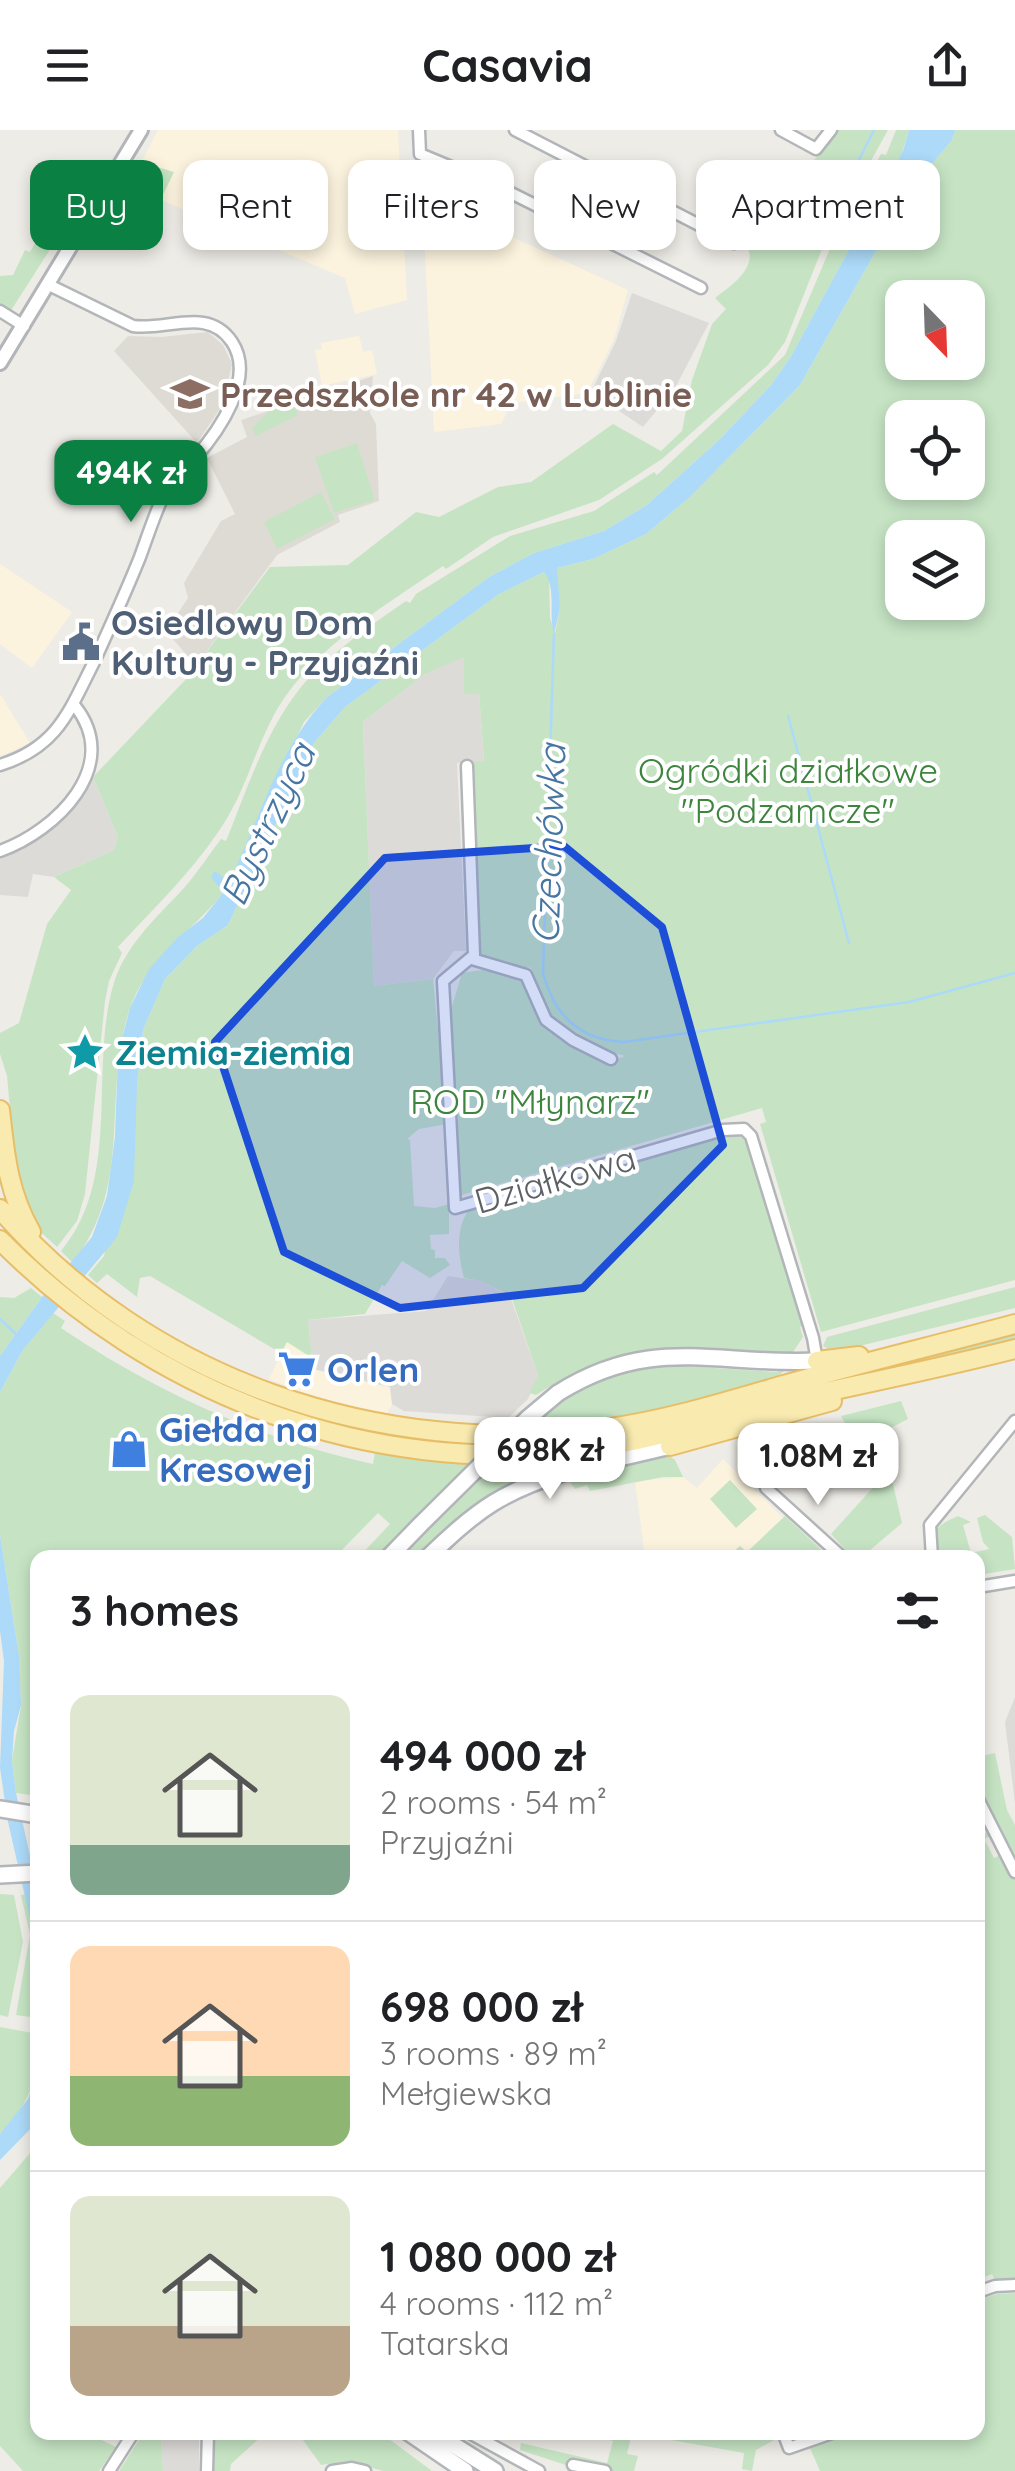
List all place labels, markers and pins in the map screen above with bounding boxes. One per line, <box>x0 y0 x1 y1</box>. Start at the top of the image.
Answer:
place label: Przedszkole nr 42 w Lublinie <box>220 372 692 416</box>
school or university icon: Przedszkole nr 42 w Lublinie <box>169 373 211 415</box>
pin: 494K zł <box>39 440 223 525</box>
place label: Osiedlowy Dom Kultury - Przyjaźni <box>111 600 419 684</box>
public building icon: Osiedlowy Dom Kultury - Przyjaźni <box>60 621 102 663</box>
place label: Ziemia-ziemia <box>115 1030 351 1074</box>
place icon: Ziemia-ziemia <box>64 1031 106 1073</box>
place label: Orlen <box>327 1347 419 1391</box>
supermarket icon: Orlen <box>276 1348 318 1390</box>
place label: Giełda na Kresowej <box>159 1407 318 1491</box>
pin: 698K zł <box>458 1417 642 1502</box>
pin: 1.08M zł <box>715 1423 921 1508</box>
shop icon: Giełda na Kresowej <box>108 1428 150 1470</box>

